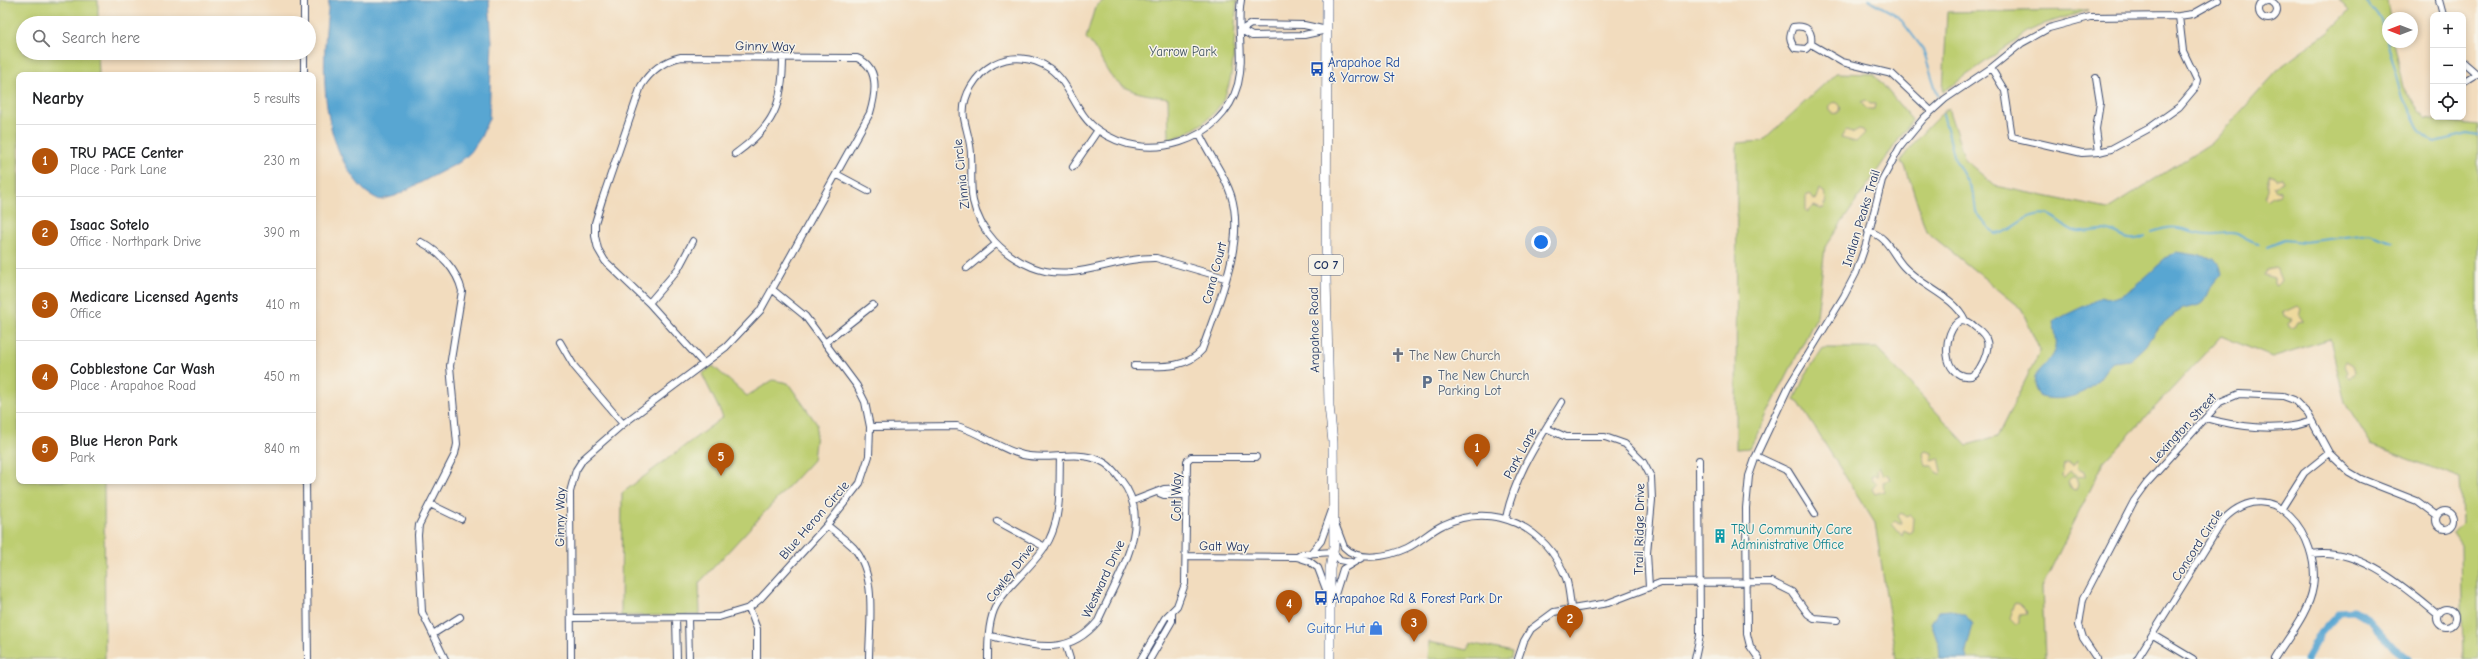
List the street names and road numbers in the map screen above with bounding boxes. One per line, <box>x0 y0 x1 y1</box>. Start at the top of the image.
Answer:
street label: Ginny Way <box>735 38 795 54</box>
street label: Zinnia Circle <box>950 138 972 210</box>
street label: Indian Peaks Trail <box>1839 168 1883 268</box>
street label: Cana Court <box>1199 239 1230 306</box>
road number: CO 7 <box>1309 255 1343 275</box>
street label: Arapahoe Road <box>1306 287 1322 373</box>
street label: Lexington Street <box>2147 389 2220 466</box>
street label: Park Lane <box>1500 424 1540 481</box>
street label: Colt Way <box>1169 472 1184 521</box>
street label: Blue Heron Circle <box>776 477 852 562</box>
street label: Trail Ridge Drive <box>1631 482 1647 575</box>
street label: Ginny Way <box>552 487 568 547</box>
street label: Concord Circle <box>2168 506 2226 584</box>
street label: Westward Drive <box>1078 537 1128 620</box>
street label: Galt Way <box>1199 538 1249 554</box>
street label: Cowley Drive <box>983 540 1038 605</box>

